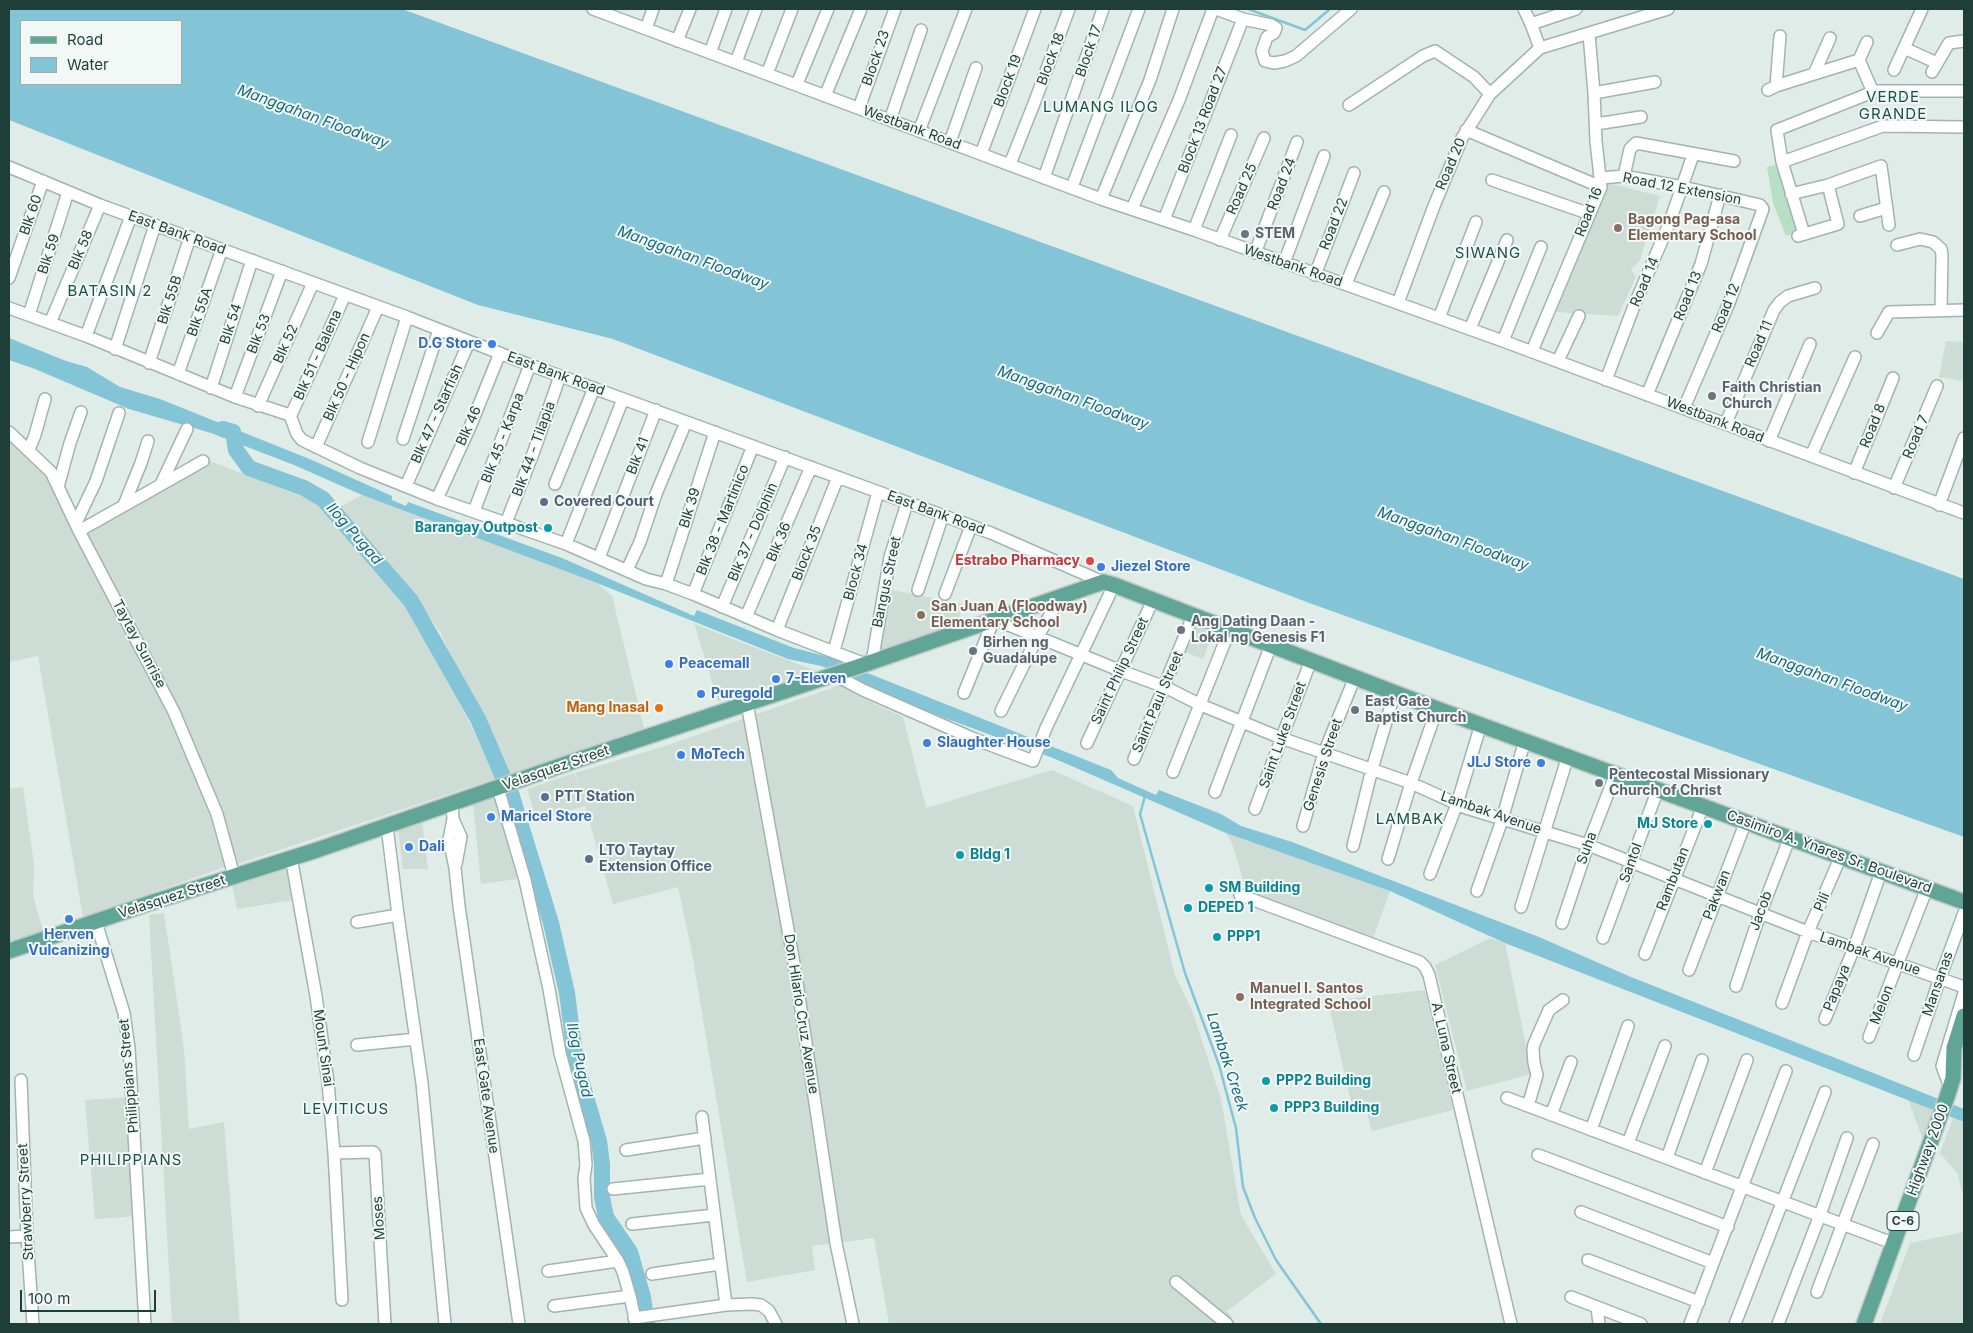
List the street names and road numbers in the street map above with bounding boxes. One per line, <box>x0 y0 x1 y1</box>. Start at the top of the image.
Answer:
street label: Block 17 <box>1072 23 1106 79</box>
street label: Block 23 <box>859 28 893 88</box>
street label: Block 18 <box>1034 30 1068 88</box>
street label: Block 19 <box>991 52 1025 110</box>
street label: Block 13 Road 27 <box>1175 64 1231 176</box>
street label: Westbank Road <box>861 102 963 154</box>
street label: Road 20 <box>1433 135 1469 193</box>
street label: Road 24 <box>1264 155 1300 213</box>
street label: Road 25 <box>1223 161 1261 217</box>
street label: Road 12 Extension <box>1621 169 1743 209</box>
street label: Road 16 <box>1572 185 1606 239</box>
street label: Blk 60 <box>16 193 46 237</box>
street label: Road 22 <box>1316 195 1352 253</box>
street label: East Bank Road <box>126 208 228 258</box>
street label: Blk 58 <box>65 228 97 272</box>
street label: Blk 59 <box>35 232 63 276</box>
street label: Westbank Road <box>1241 241 1345 291</box>
street label: Road 14 <box>1627 255 1663 309</box>
street label: Road 13 <box>1670 269 1706 323</box>
street label: Blk 55B <box>154 273 186 327</box>
street label: Road 12 <box>1708 281 1744 335</box>
street label: Blk 55A <box>184 285 216 339</box>
street label: Blk 54 <box>217 302 245 346</box>
street label: Blk 51 - Balena <box>291 307 345 403</box>
street label: Blk 53 <box>244 312 274 356</box>
street label: Road 11 <box>1742 318 1776 370</box>
street label: Blk 52 <box>270 322 302 366</box>
street label: Blk 50 - Hipon <box>320 330 374 424</box>
street label: East Bank Road <box>505 349 607 399</box>
street label: Blk 47 - Starfish <box>408 362 466 466</box>
street label: Blk 45 - Karpa <box>478 390 528 486</box>
street label: Westbank Road <box>1664 394 1766 446</box>
street label: Blk 44 - Tilapia <box>509 399 559 499</box>
street label: Road 8 <box>1857 401 1889 451</box>
street label: Blk 46 <box>453 403 485 449</box>
street label: Road 7 <box>1899 413 1933 461</box>
street label: Blk 41 <box>623 435 653 477</box>
street label: Blk 38 - Martinico <box>693 462 753 578</box>
street label: Blk 37 - Dolphin <box>725 480 781 584</box>
street label: Blk 39 <box>676 486 704 530</box>
street label: East Bank Road <box>885 488 987 538</box>
street label: Blk 36 <box>763 520 795 564</box>
street label: Block 35 <box>789 523 825 583</box>
street label: Bangus Street <box>869 535 905 629</box>
street label: Block 34 <box>840 542 872 602</box>
street label: Taytay Sunrise <box>109 597 169 691</box>
street label: Saint Philip Street <box>1088 615 1152 727</box>
street label: Saint Paul Street <box>1129 649 1187 755</box>
street label: Saint Luke Street <box>1256 679 1310 791</box>
street label: Genesis Street <box>1300 716 1346 814</box>
street label: Velasquez Street <box>500 742 612 794</box>
street label: Lambak Avenue <box>1438 788 1544 838</box>
street label: Casimiro A. Ynares Sr. Boulevard <box>1724 807 1934 897</box>
street label: Suha <box>1573 829 1601 867</box>
street label: Santol <box>1616 841 1646 885</box>
street label: Rambutan <box>1653 845 1693 913</box>
street label: Pakwan <box>1700 868 1734 922</box>
street label: Velasquez Street <box>116 872 228 922</box>
street label: Jacob <box>1746 889 1776 933</box>
street label: Pili <box>1811 890 1833 914</box>
street label: Lambak Avenue <box>1817 929 1923 979</box>
street label: Don Hilario Cruz Avenue <box>780 933 822 1095</box>
street label: Mansanas <box>1919 949 1957 1019</box>
street label: Papaya <box>1820 962 1854 1014</box>
street label: Melon <box>1867 983 1897 1027</box>
street label: A. Luna Street <box>1427 1001 1465 1095</box>
street label: Mount Sinai <box>309 1008 337 1088</box>
street label: Philippians Street <box>116 1018 142 1134</box>
street label: East Gate Avenue <box>470 1037 502 1155</box>
street label: Highway 2000 <box>1904 1102 1952 1198</box>
street label: Strawberry Street <box>15 1143 37 1261</box>
street label: Moses <box>369 1195 389 1241</box>
road number: C-6 <box>1887 1212 1919 1230</box>

